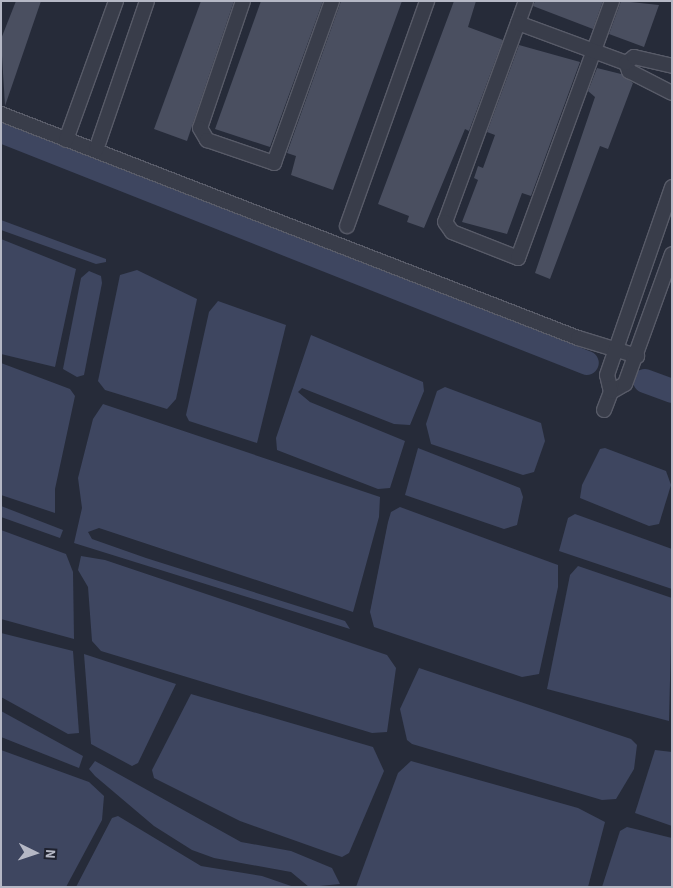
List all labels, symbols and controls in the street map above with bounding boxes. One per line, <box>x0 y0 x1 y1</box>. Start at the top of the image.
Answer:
north arrow <box>10 828 60 878</box>
text: N <box>40 849 60 859</box>

